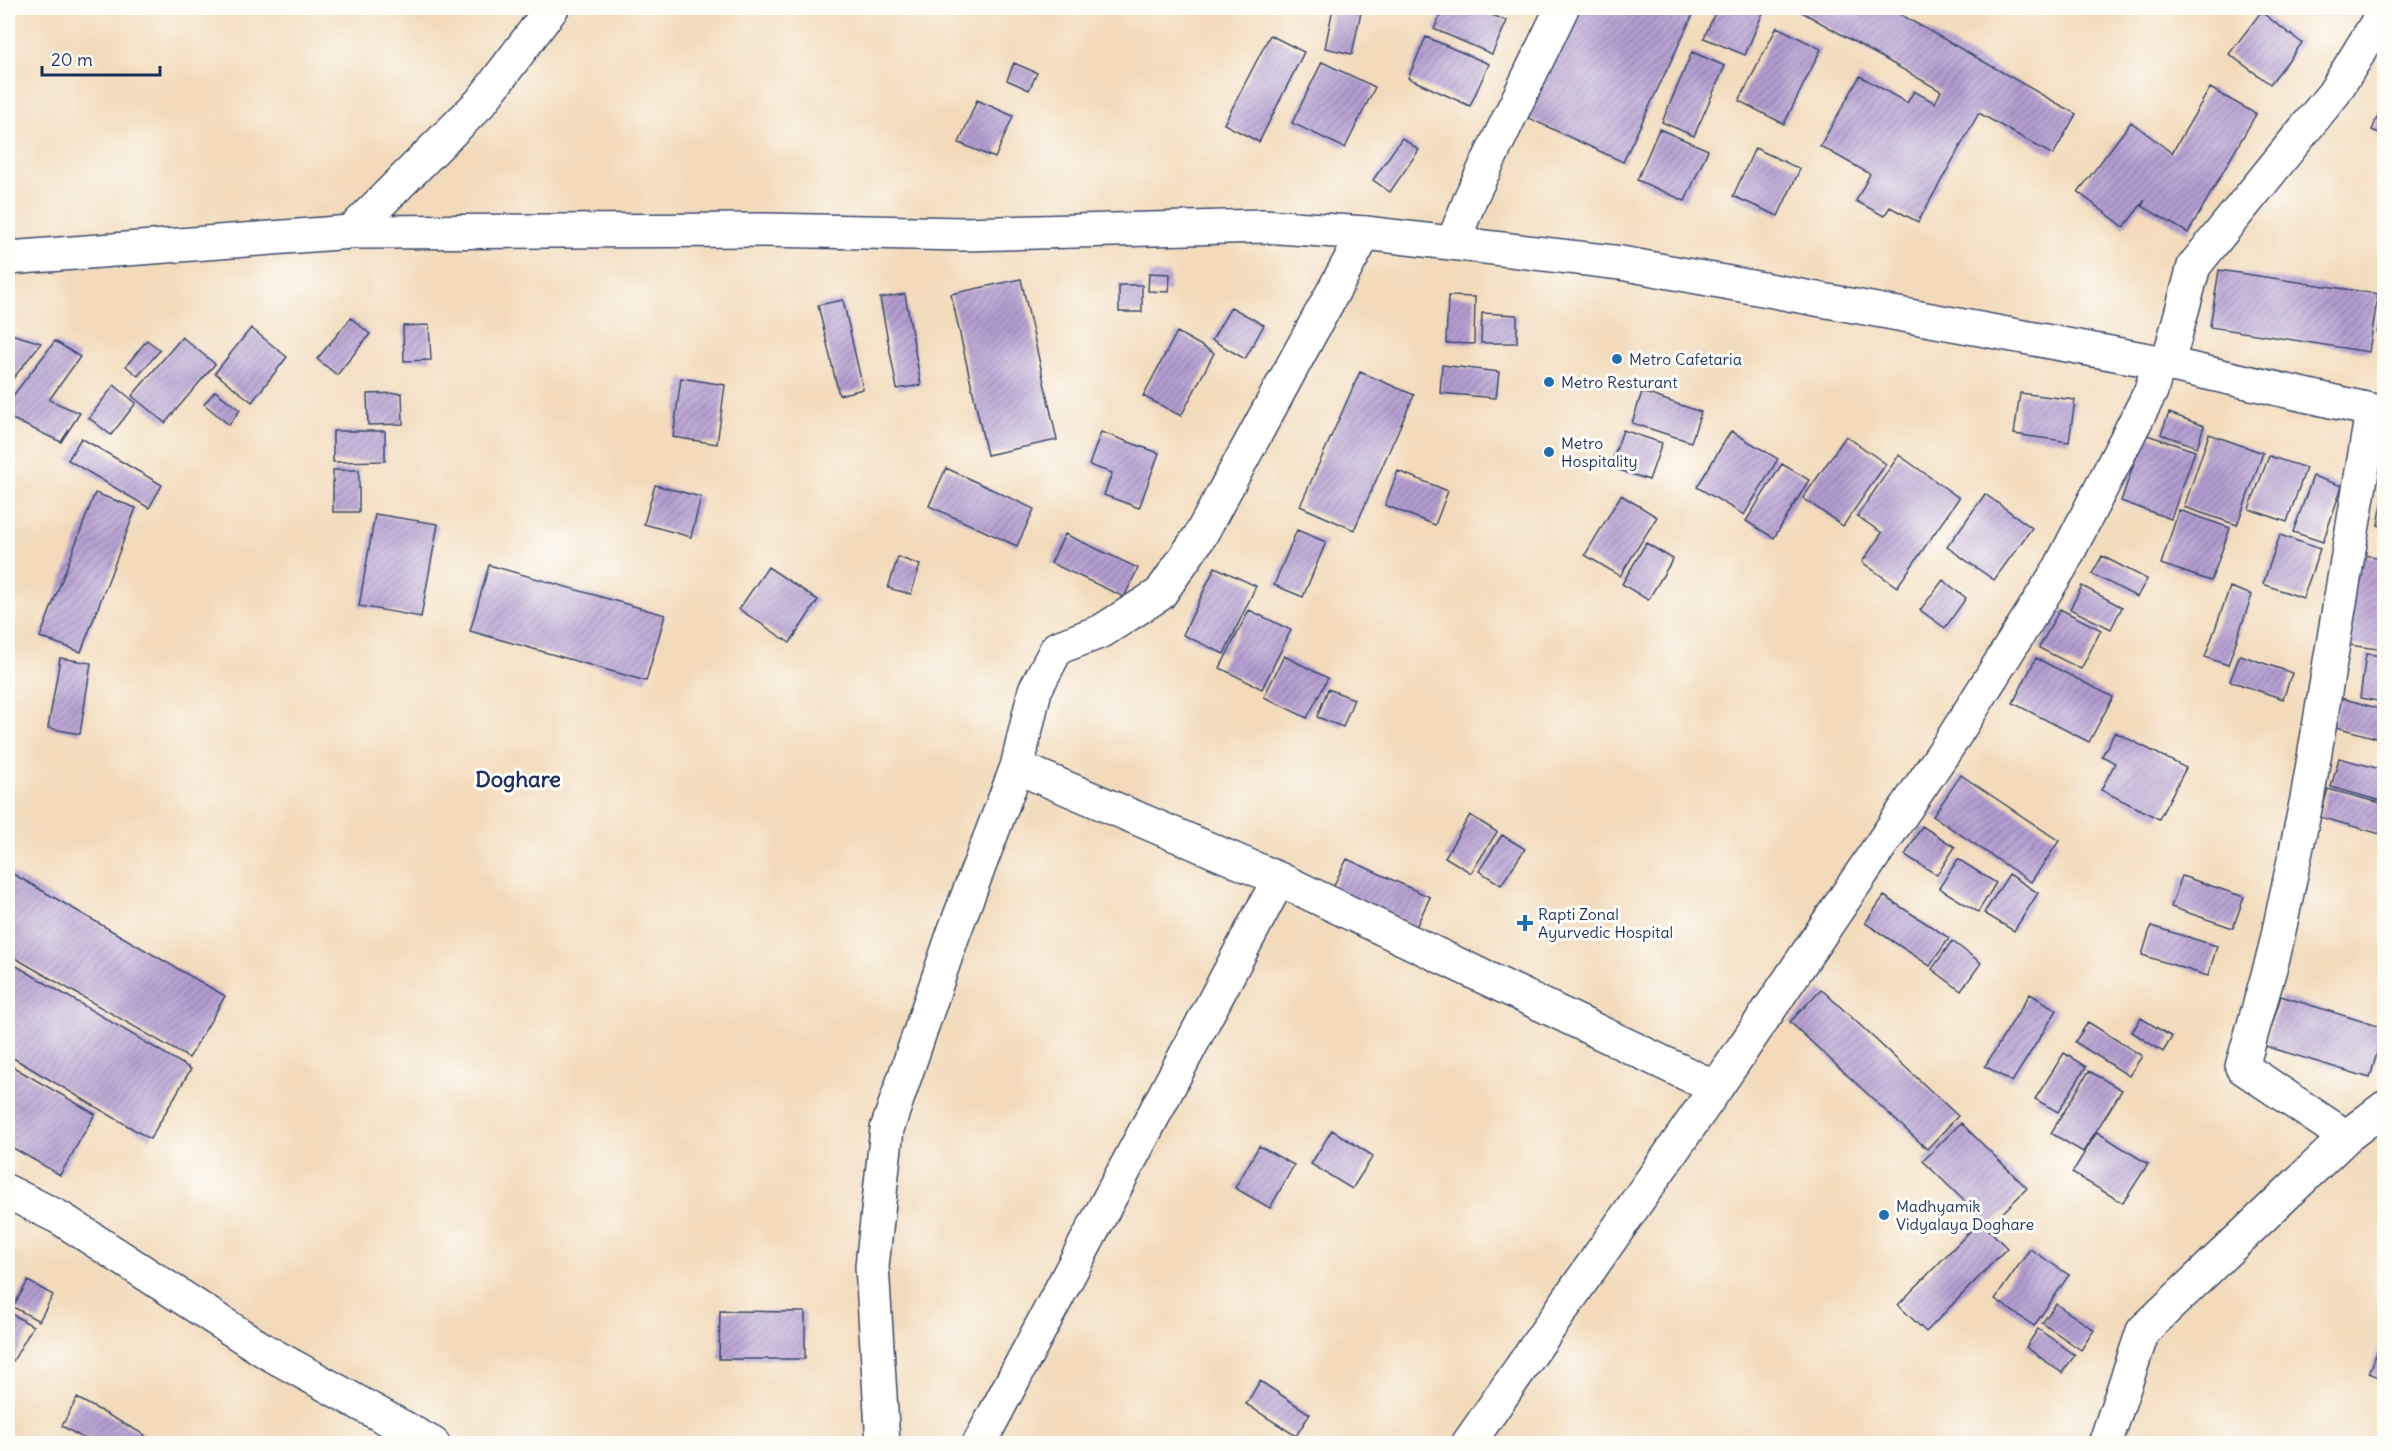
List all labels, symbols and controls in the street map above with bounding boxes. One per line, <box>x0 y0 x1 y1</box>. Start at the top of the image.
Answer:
scale bar <box>42 39 160 77</box>
text: 20 m <box>51 48 93 71</box>
place label: Metro Cafetaria <box>1629 349 1742 369</box>
marker: Metro Cafetaria <box>1610 352 1624 366</box>
place label: Metro Resturant <box>1561 372 1678 392</box>
marker: Metro Resturant <box>1542 375 1556 389</box>
place label: Metro Hospitality <box>1561 433 1638 471</box>
marker: Metro Hospitality <box>1542 445 1556 459</box>
district label: Doghare <box>475 765 561 793</box>
place label: Rapti Zonal Ayurvedic Hospital <box>1538 904 1673 942</box>
marker: Rapti Zonal Ayurvedic Hospital <box>1516 914 1534 932</box>
place label: Madhyamik Vidyalaya Doghare <box>1896 1196 2034 1234</box>
marker: Madhyamik Vidyalaya Doghare <box>1877 1208 1891 1222</box>

